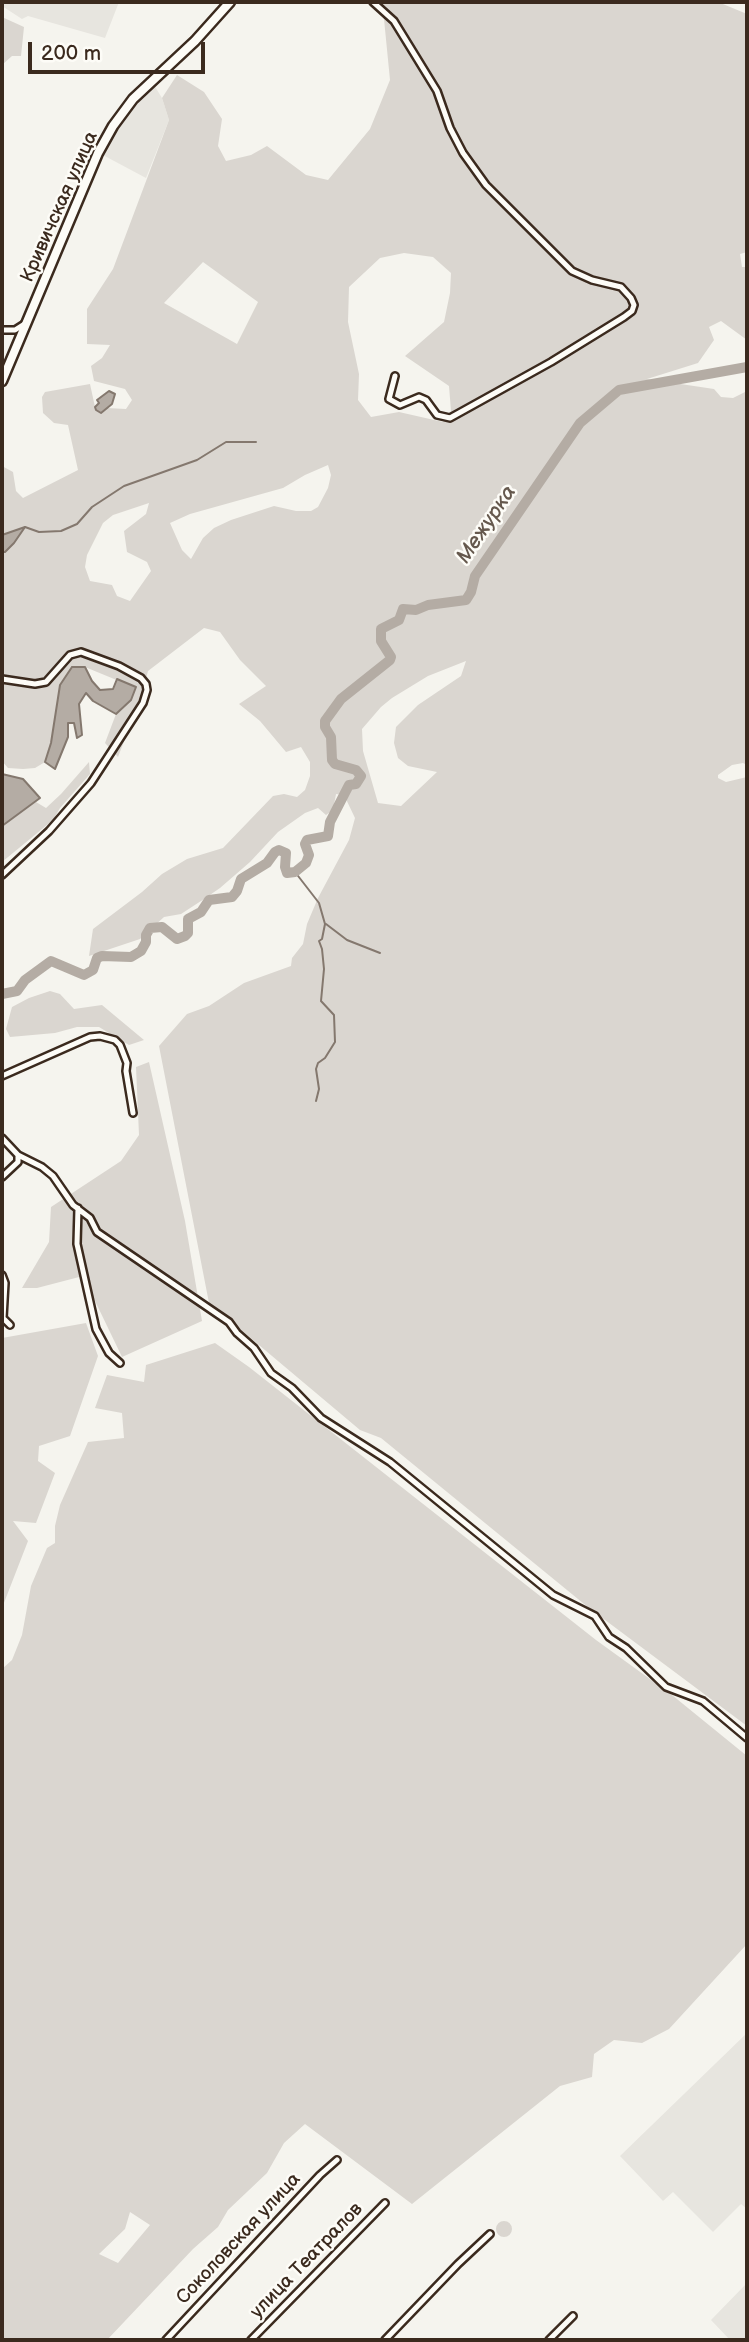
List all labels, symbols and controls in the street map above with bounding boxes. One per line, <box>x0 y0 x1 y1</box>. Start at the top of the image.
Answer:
scale bar <box>32 28 208 72</box>
text: 200 m <box>41 41 101 66</box>
street label: Кривичская улица <box>17 128 103 286</box>
water label: Межурка <box>452 481 522 569</box>
street label: Соколовская улица <box>172 2168 306 2310</box>
street label: улица Театралов <box>246 2198 368 2324</box>

